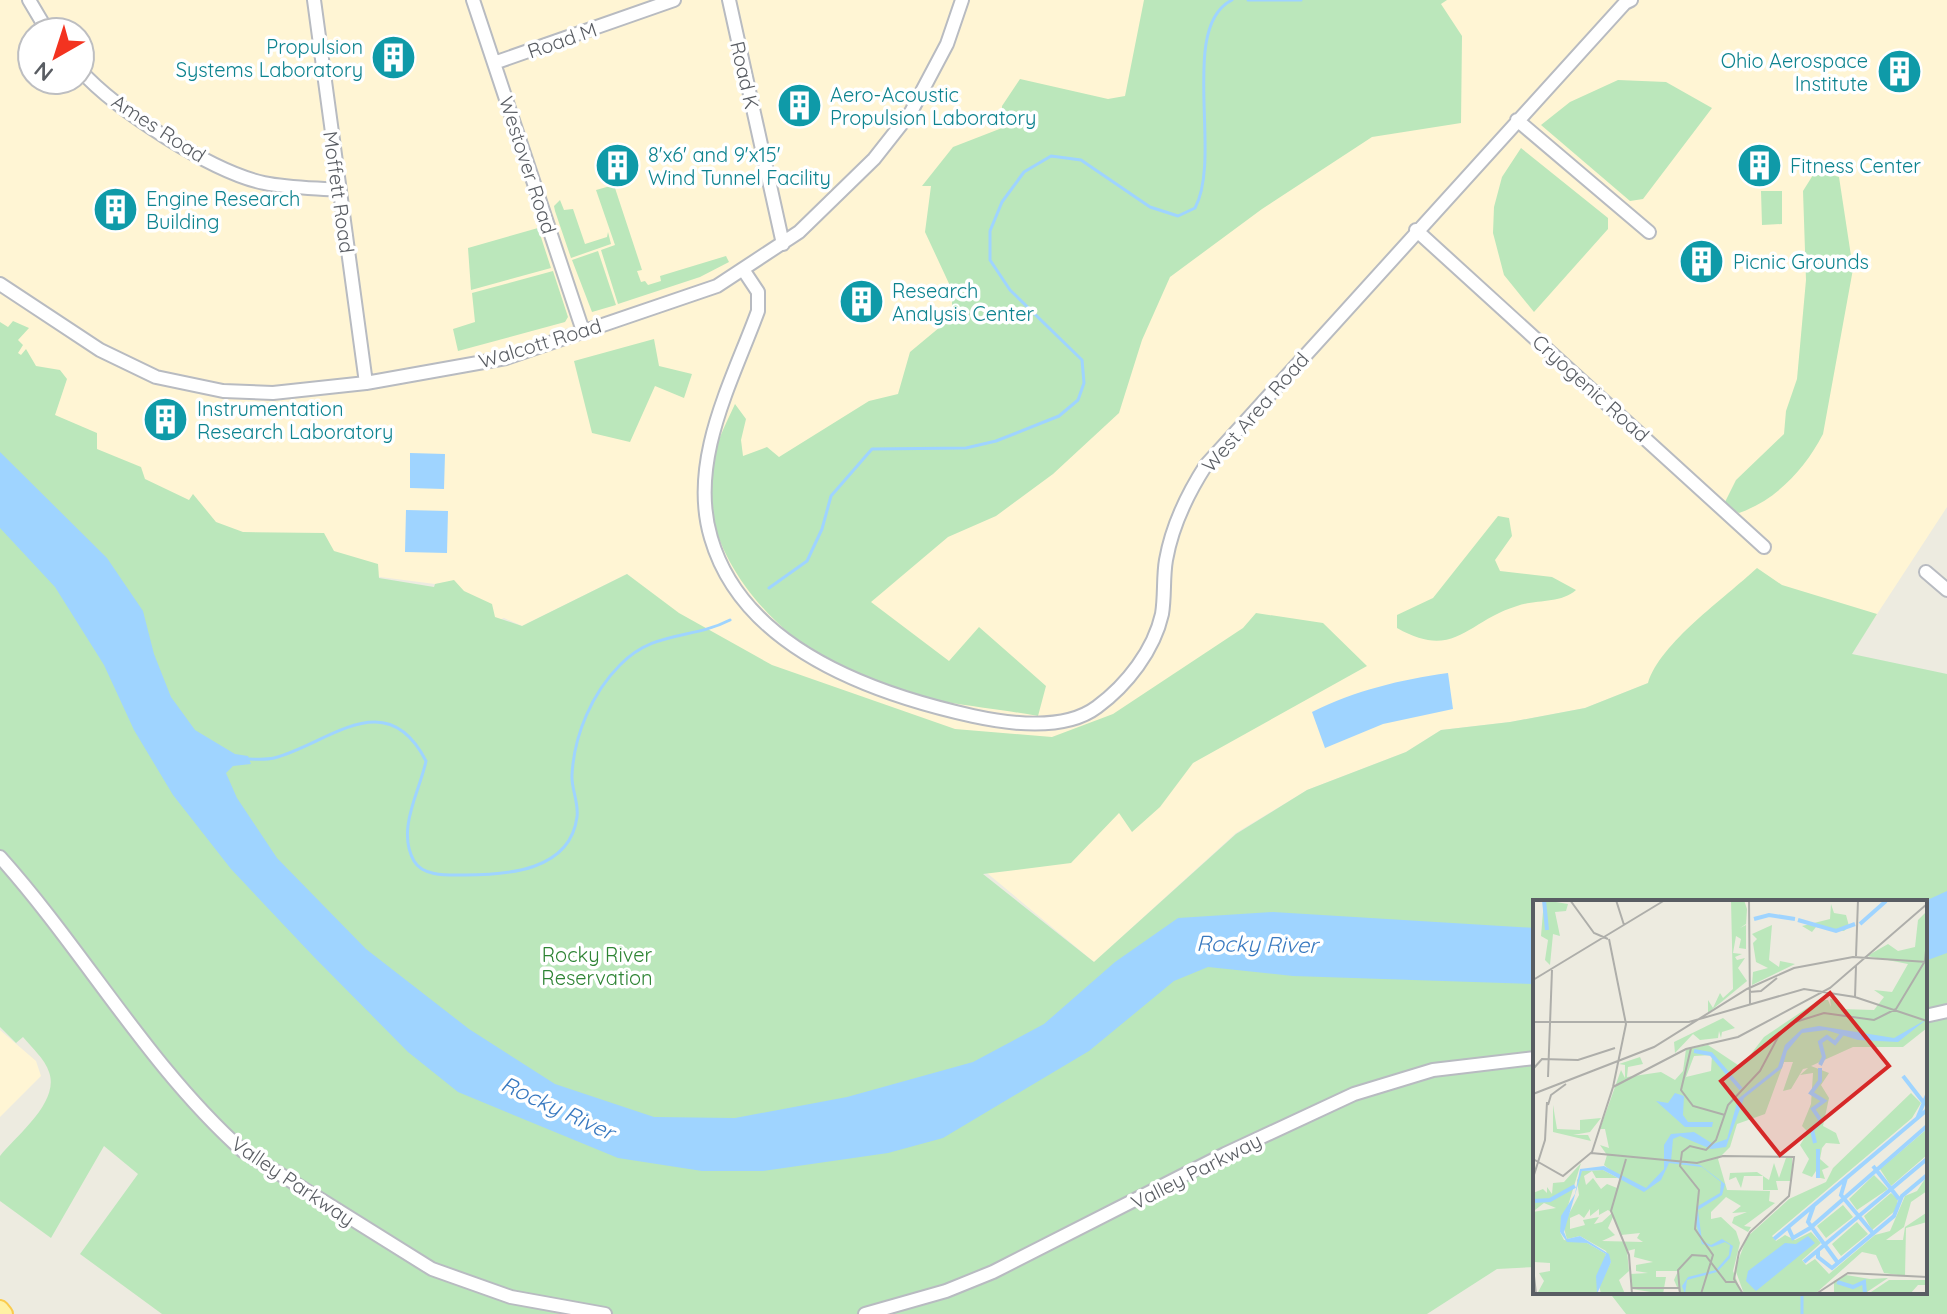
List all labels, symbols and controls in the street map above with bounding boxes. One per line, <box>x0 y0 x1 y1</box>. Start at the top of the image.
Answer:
north arrow <box>16 16 96 96</box>
street label: Road M <box>524 17 600 63</box>
building icon: Propulsion Systems Laboratory <box>370 33 418 81</box>
place label: Propulsion Systems Laboratory <box>176 34 363 82</box>
street label: Road K <box>725 39 765 111</box>
place label: Ohio Aerospace Institute <box>1721 48 1868 96</box>
building icon: Ohio Aerospace Institute <box>1875 48 1923 96</box>
text: N <box>28 56 59 88</box>
building icon: Aero-Acoustic Propulsion Laboratory <box>775 81 823 129</box>
place label: Aero-Acoustic Propulsion Laboratory <box>830 82 1036 130</box>
street label: Ames Road <box>107 88 211 168</box>
street label: Westover Road <box>494 93 562 237</box>
street label: Moffett Road <box>318 129 360 255</box>
building icon: Fitness Center <box>1735 141 1783 189</box>
building icon: 8'x6' and 9'x15' Wind Tunnel Facility <box>593 142 641 190</box>
place label: 8'x6' and 9'x15' Wind Tunnel Facility <box>648 142 831 190</box>
place label: Fitness Center <box>1790 153 1921 178</box>
building icon: Engine Research Building <box>91 186 139 234</box>
place label: Engine Research Building <box>146 186 300 234</box>
building icon: Picnic Grounds <box>1678 237 1726 285</box>
place label: Picnic Grounds <box>1733 249 1869 274</box>
building icon: Research Analysis Center <box>837 277 885 325</box>
place label: Research Analysis Center <box>892 278 1034 326</box>
street label: Walcott Road <box>476 313 604 373</box>
street label: Cryogenic Road <box>1527 329 1655 447</box>
street label: West Area Road <box>1196 347 1314 477</box>
building icon: Instrumentation Research Laboratory <box>142 395 190 443</box>
place label: Instrumentation Research Laboratory <box>197 396 393 444</box>
inset map <box>1533 900 1927 1294</box>
water label: Rocky River <box>1196 929 1320 959</box>
park label: Rocky River Reservation <box>541 942 653 990</box>
water label: Rocky River <box>497 1070 621 1147</box>
street label: Valley Parkway <box>1127 1127 1265 1215</box>
street label: Valley Parkway <box>227 1131 359 1231</box>

